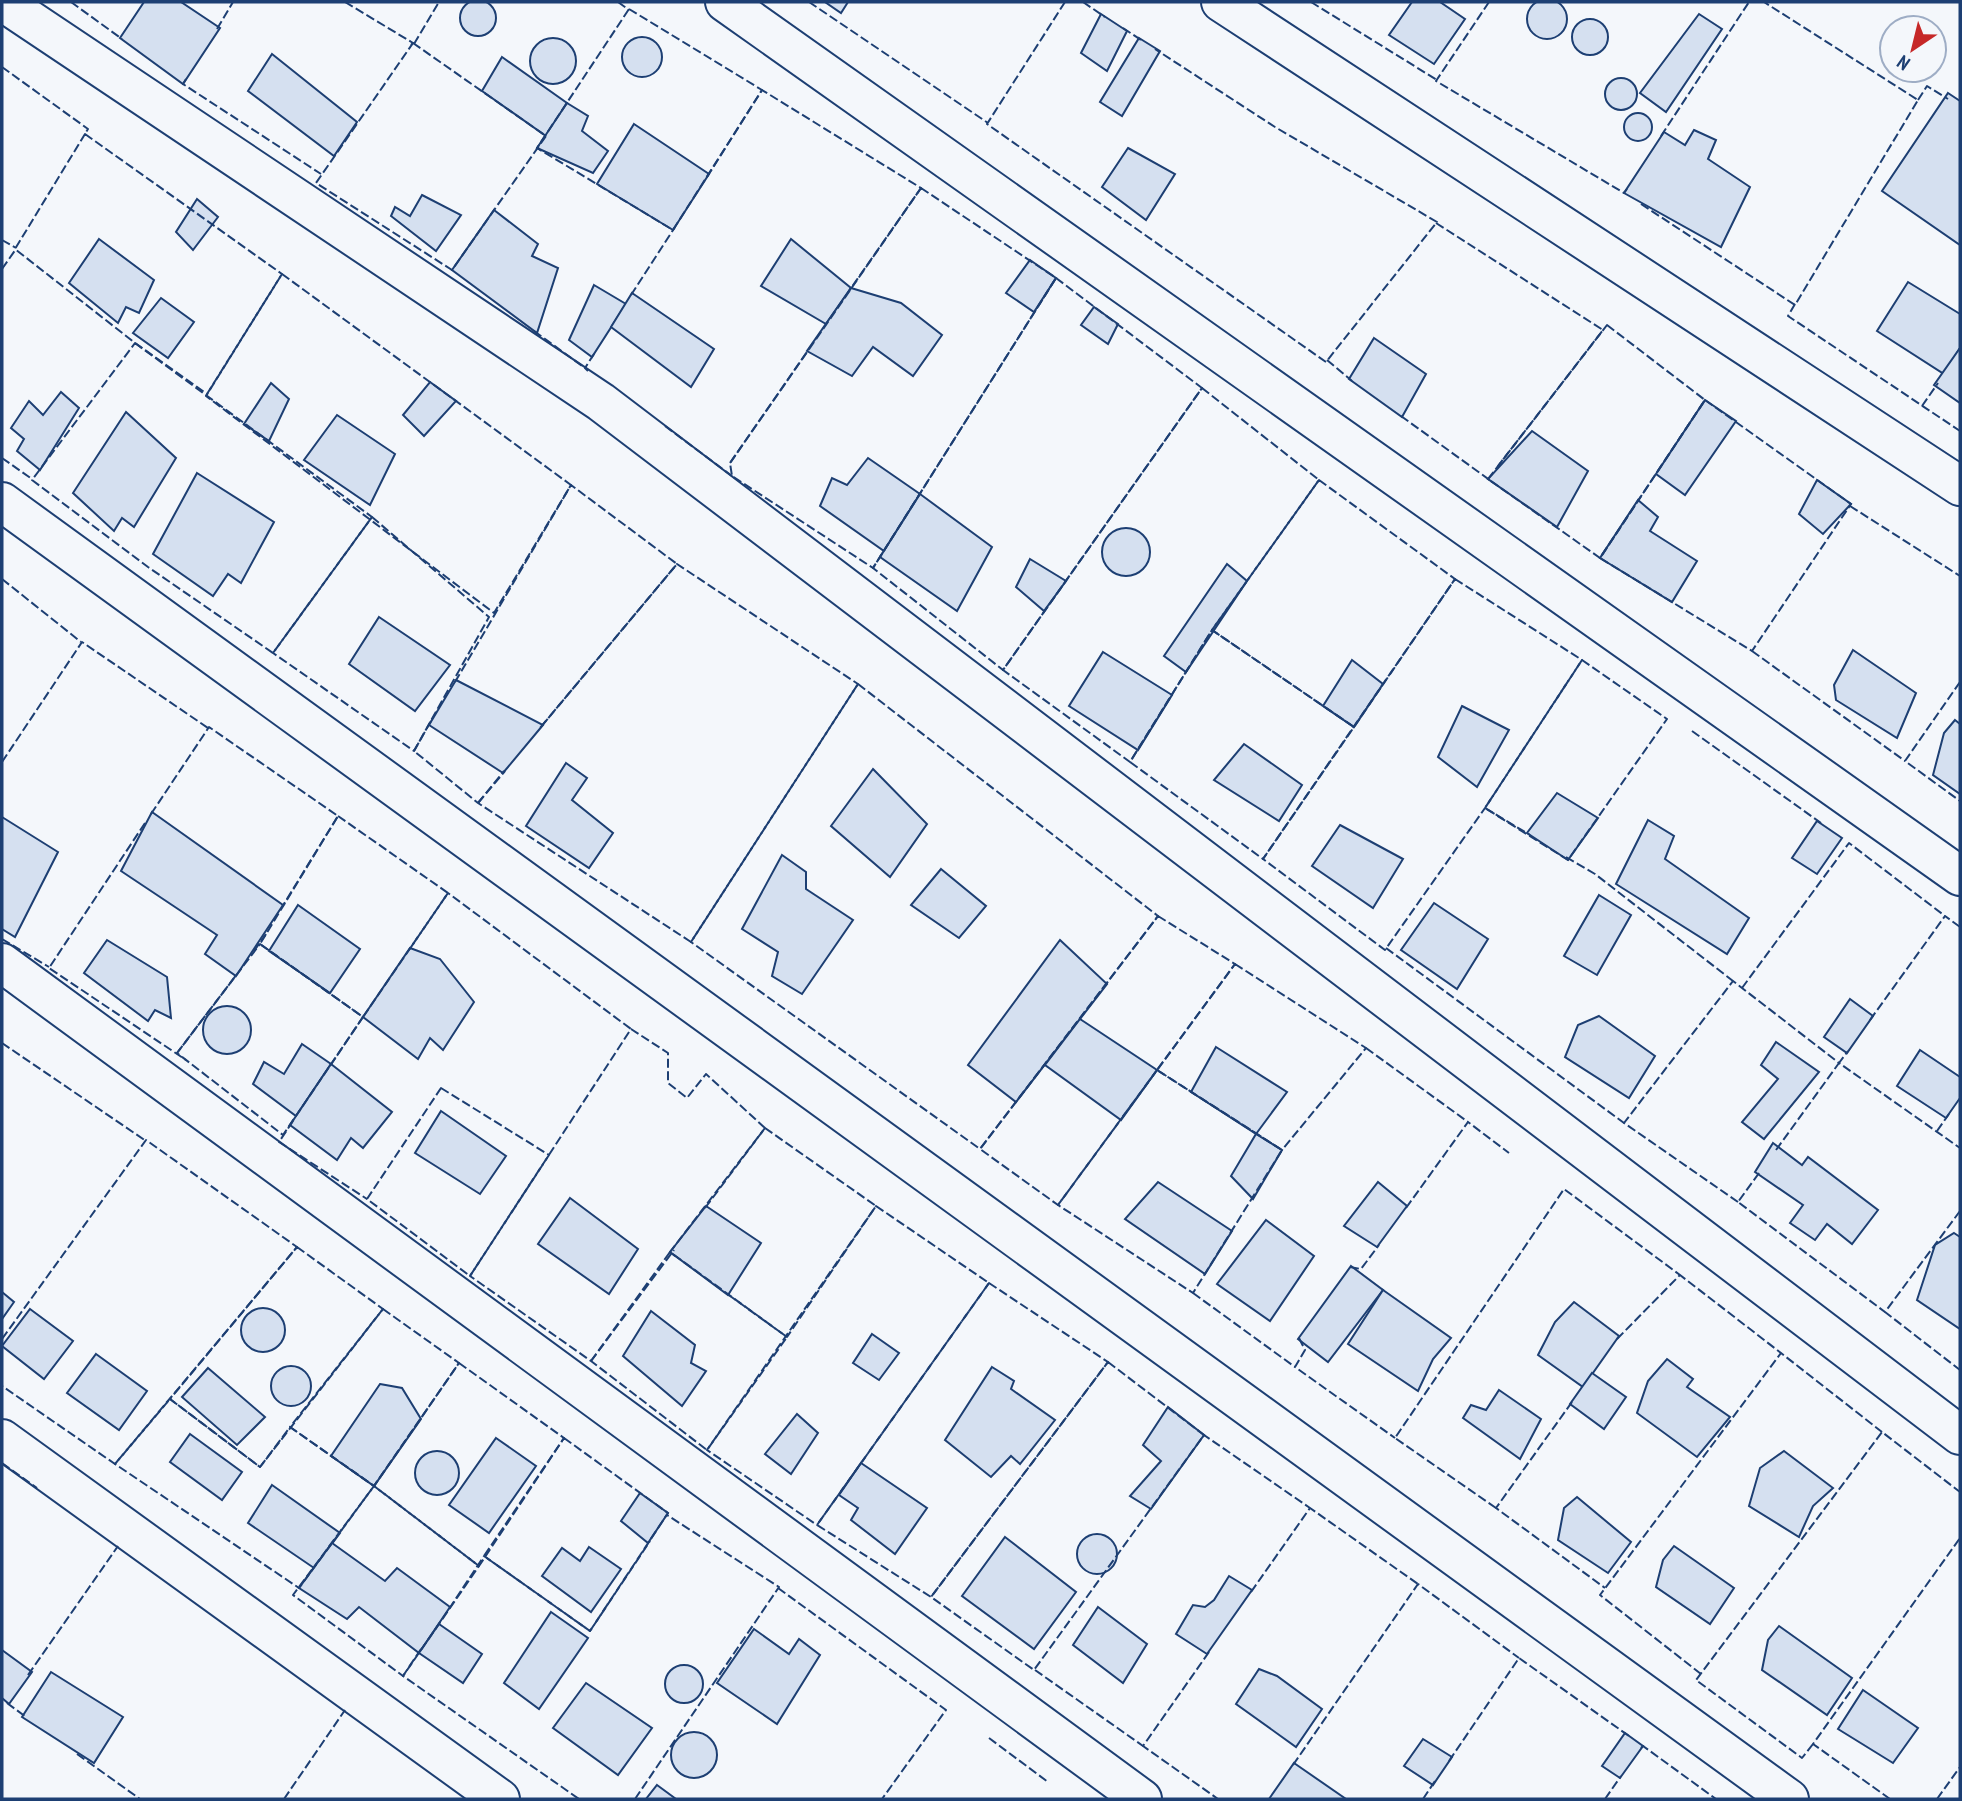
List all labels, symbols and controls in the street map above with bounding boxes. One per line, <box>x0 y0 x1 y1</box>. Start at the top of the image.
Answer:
north arrow <box>1878 14 1948 84</box>
text: N <box>1892 50 1914 76</box>

